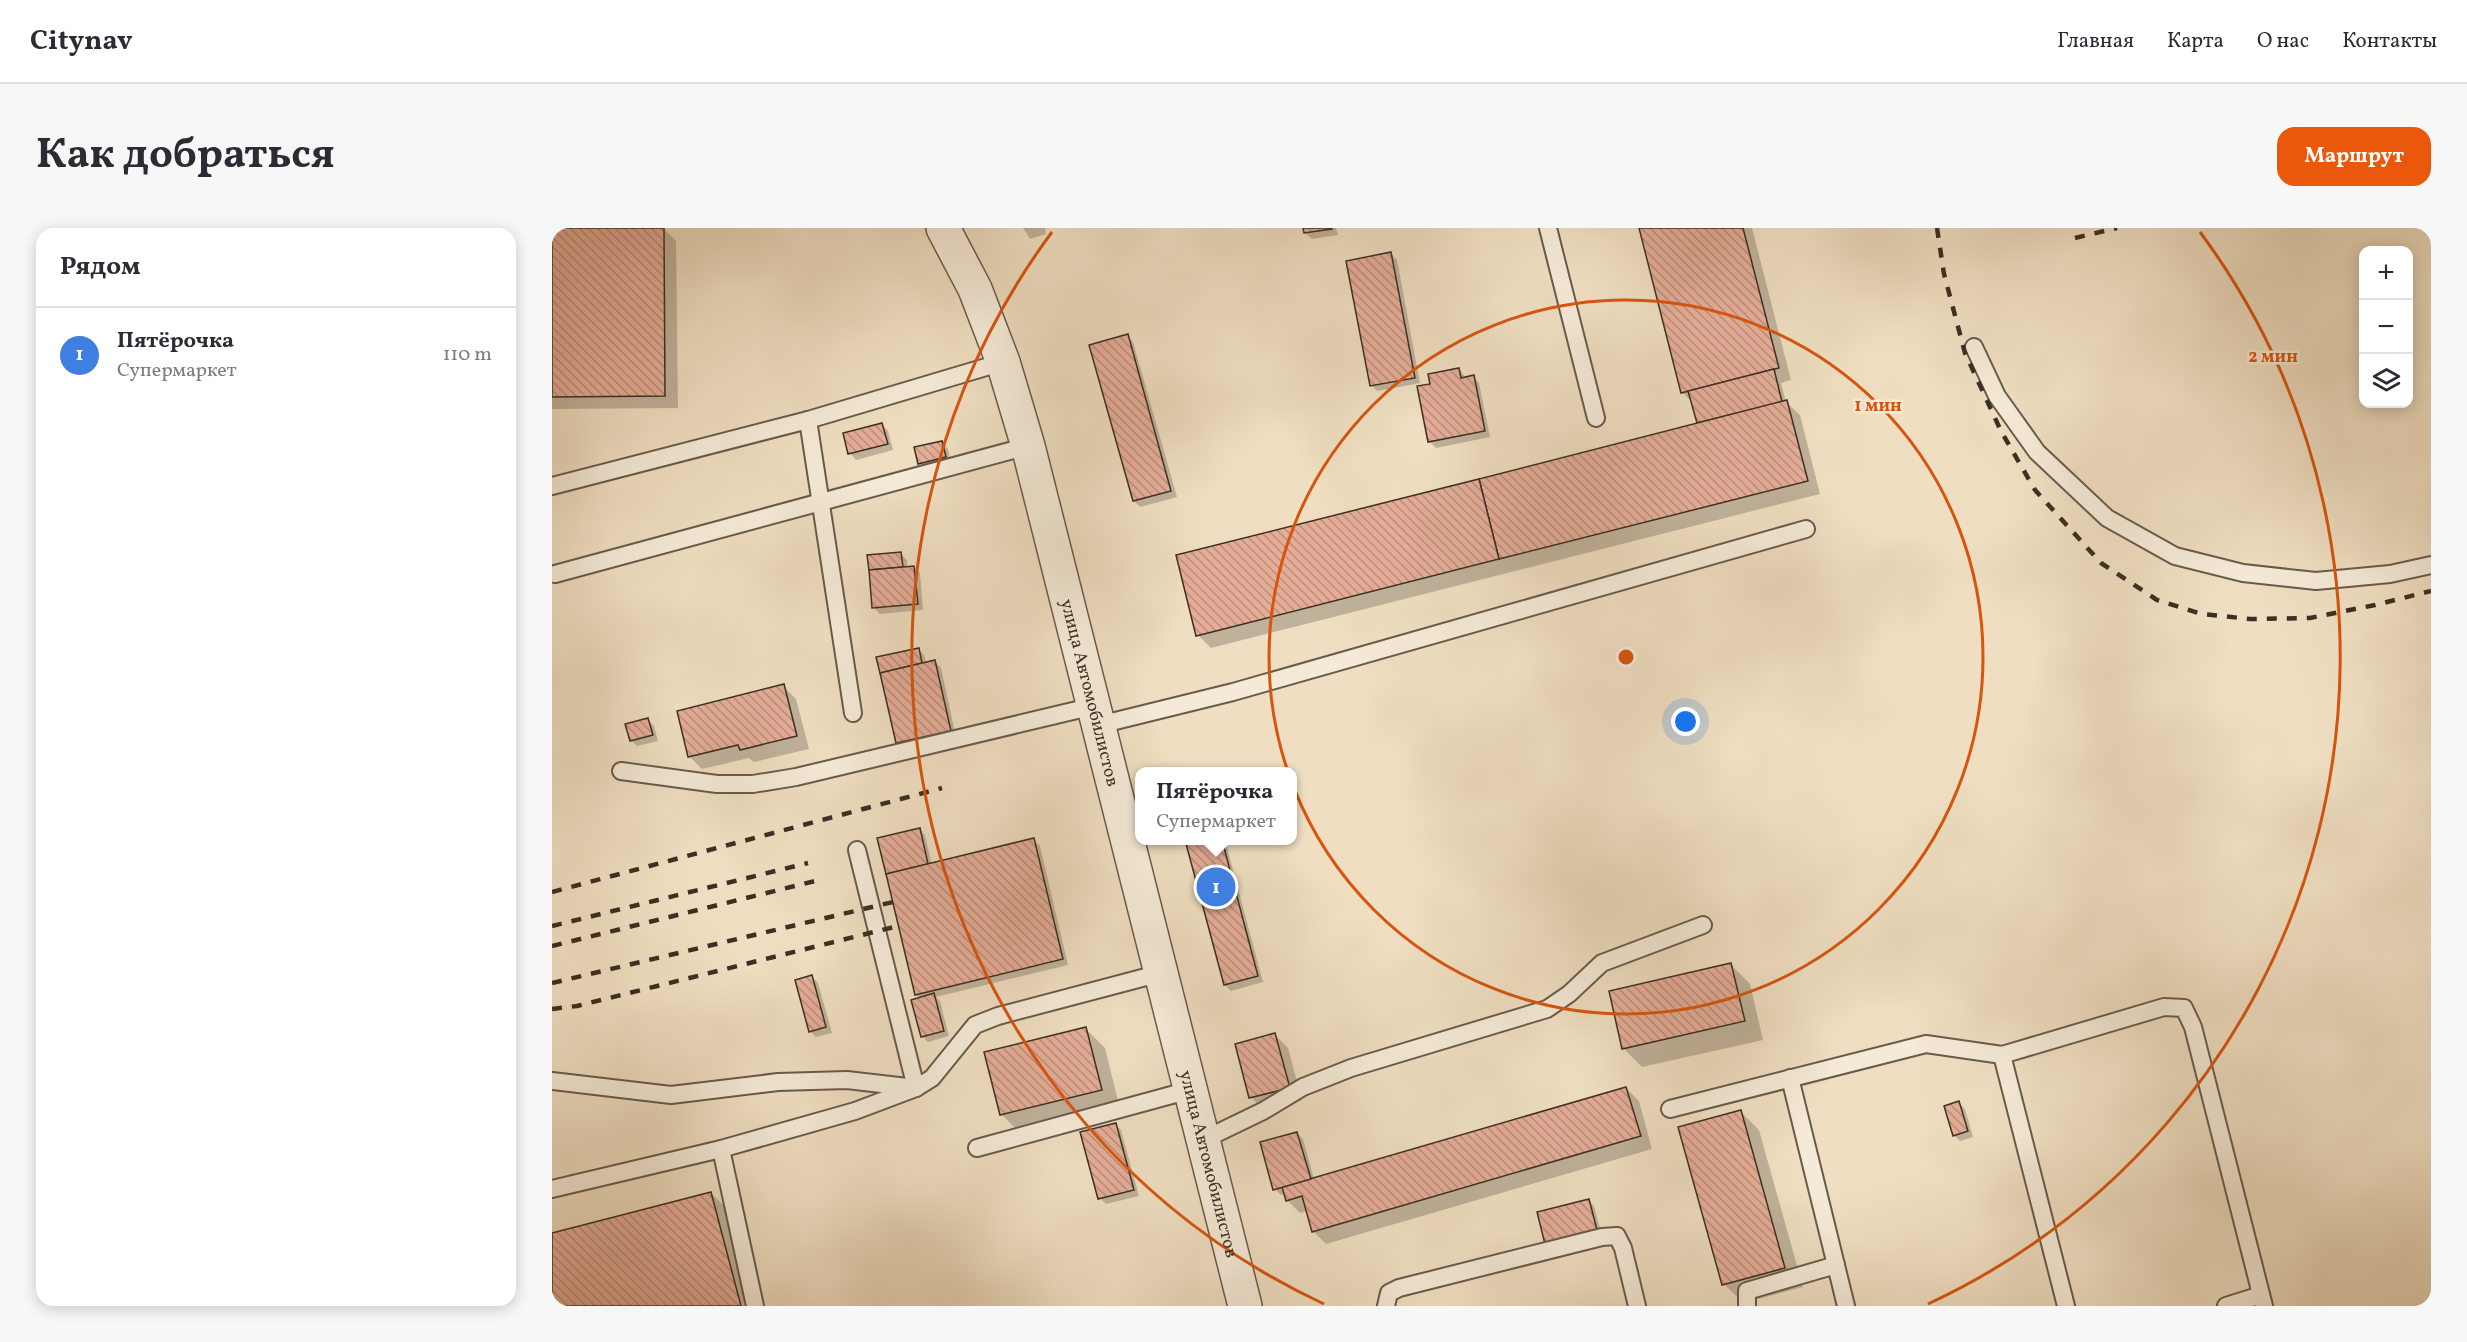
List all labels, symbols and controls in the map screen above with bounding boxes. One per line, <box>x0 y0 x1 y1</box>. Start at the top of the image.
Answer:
text: Citynav <box>30 22 133 61</box>
text: Главная <box>2057 27 2134 56</box>
text: Карта <box>2167 27 2224 56</box>
text: О нас <box>2257 27 2309 56</box>
text: Контакты <box>2342 27 2437 56</box>
text: Как добраться <box>36 127 335 186</box>
button: Маршрут <box>2277 127 2431 186</box>
map controls <box>2359 246 2413 408</box>
button: + <box>2359 246 2413 300</box>
text: Рядом <box>60 249 140 285</box>
button: − <box>2359 300 2413 354</box>
text: Пятёрочка <box>117 326 234 357</box>
text: 1 <box>75 341 84 369</box>
text: 110 m <box>443 341 492 369</box>
text: 2 мин <box>2248 345 2298 370</box>
button: layers <box>2359 354 2413 408</box>
text: Супермаркет <box>117 357 237 385</box>
text: 1 мин <box>1854 394 1902 419</box>
street label: улица Автомобилистов <box>1053 597 1124 789</box>
centre of rings <box>1616 647 1636 667</box>
your location <box>1671 707 1700 736</box>
popup <box>1135 767 1297 845</box>
text: Пятёрочка <box>1156 777 1273 808</box>
text: Супермаркет <box>1156 808 1276 836</box>
pin: 1 <box>1196 864 1236 910</box>
street label: улица Автомобилистов <box>1172 1068 1243 1260</box>

